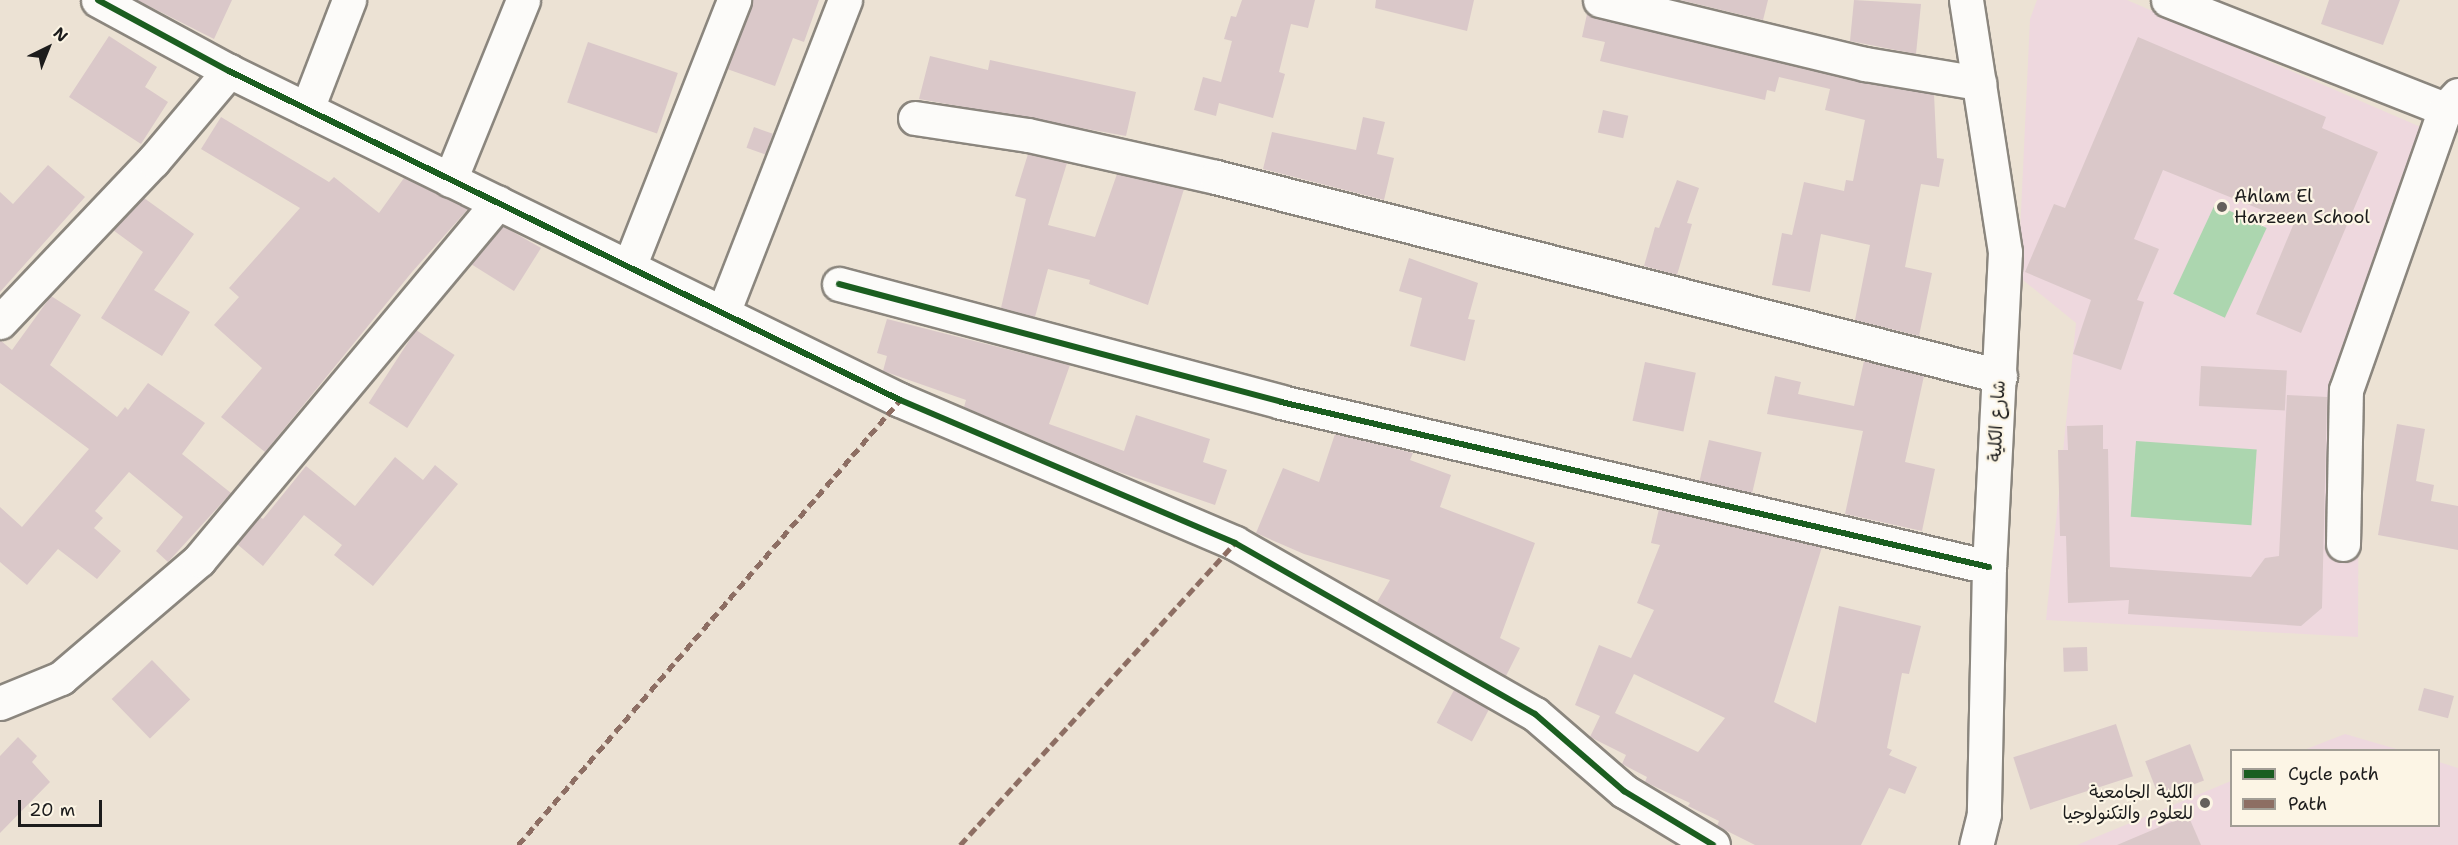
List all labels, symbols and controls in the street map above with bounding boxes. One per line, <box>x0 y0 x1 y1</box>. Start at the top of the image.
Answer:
north arrow <box>18 18 78 78</box>
text: N <box>49 22 72 46</box>
place label: Ahlam El Harzeen School <box>2234 186 2370 228</box>
marker: Ahlam El Harzeen School <box>2215 200 2229 214</box>
street label: شارع الكلية <box>1984 380 2010 462</box>
legend <box>2230 749 2440 827</box>
text: Cycle path <box>2288 762 2379 786</box>
place label: الكلية الجامعية للعلوم والتكنولوجيا <box>2063 782 2193 824</box>
scale bar <box>21 788 105 826</box>
text: Path <box>2288 792 2327 816</box>
marker: الكلية الجامعية للعلوم والتكنولوجيا <box>2198 796 2212 810</box>
text: 20 m <box>29 798 75 822</box>

